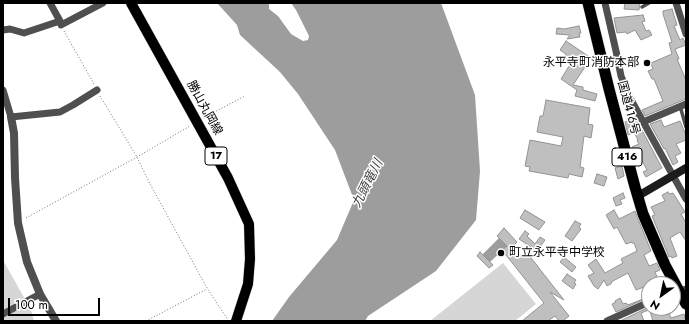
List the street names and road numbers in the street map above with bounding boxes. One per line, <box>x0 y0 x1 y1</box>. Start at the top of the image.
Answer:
street label: 勝山丸岡線 <box>183 78 225 138</box>
street label: 国道416号 <box>614 79 642 137</box>
road number: 17 <box>205 147 227 165</box>
road number: 416 <box>612 148 642 166</box>

